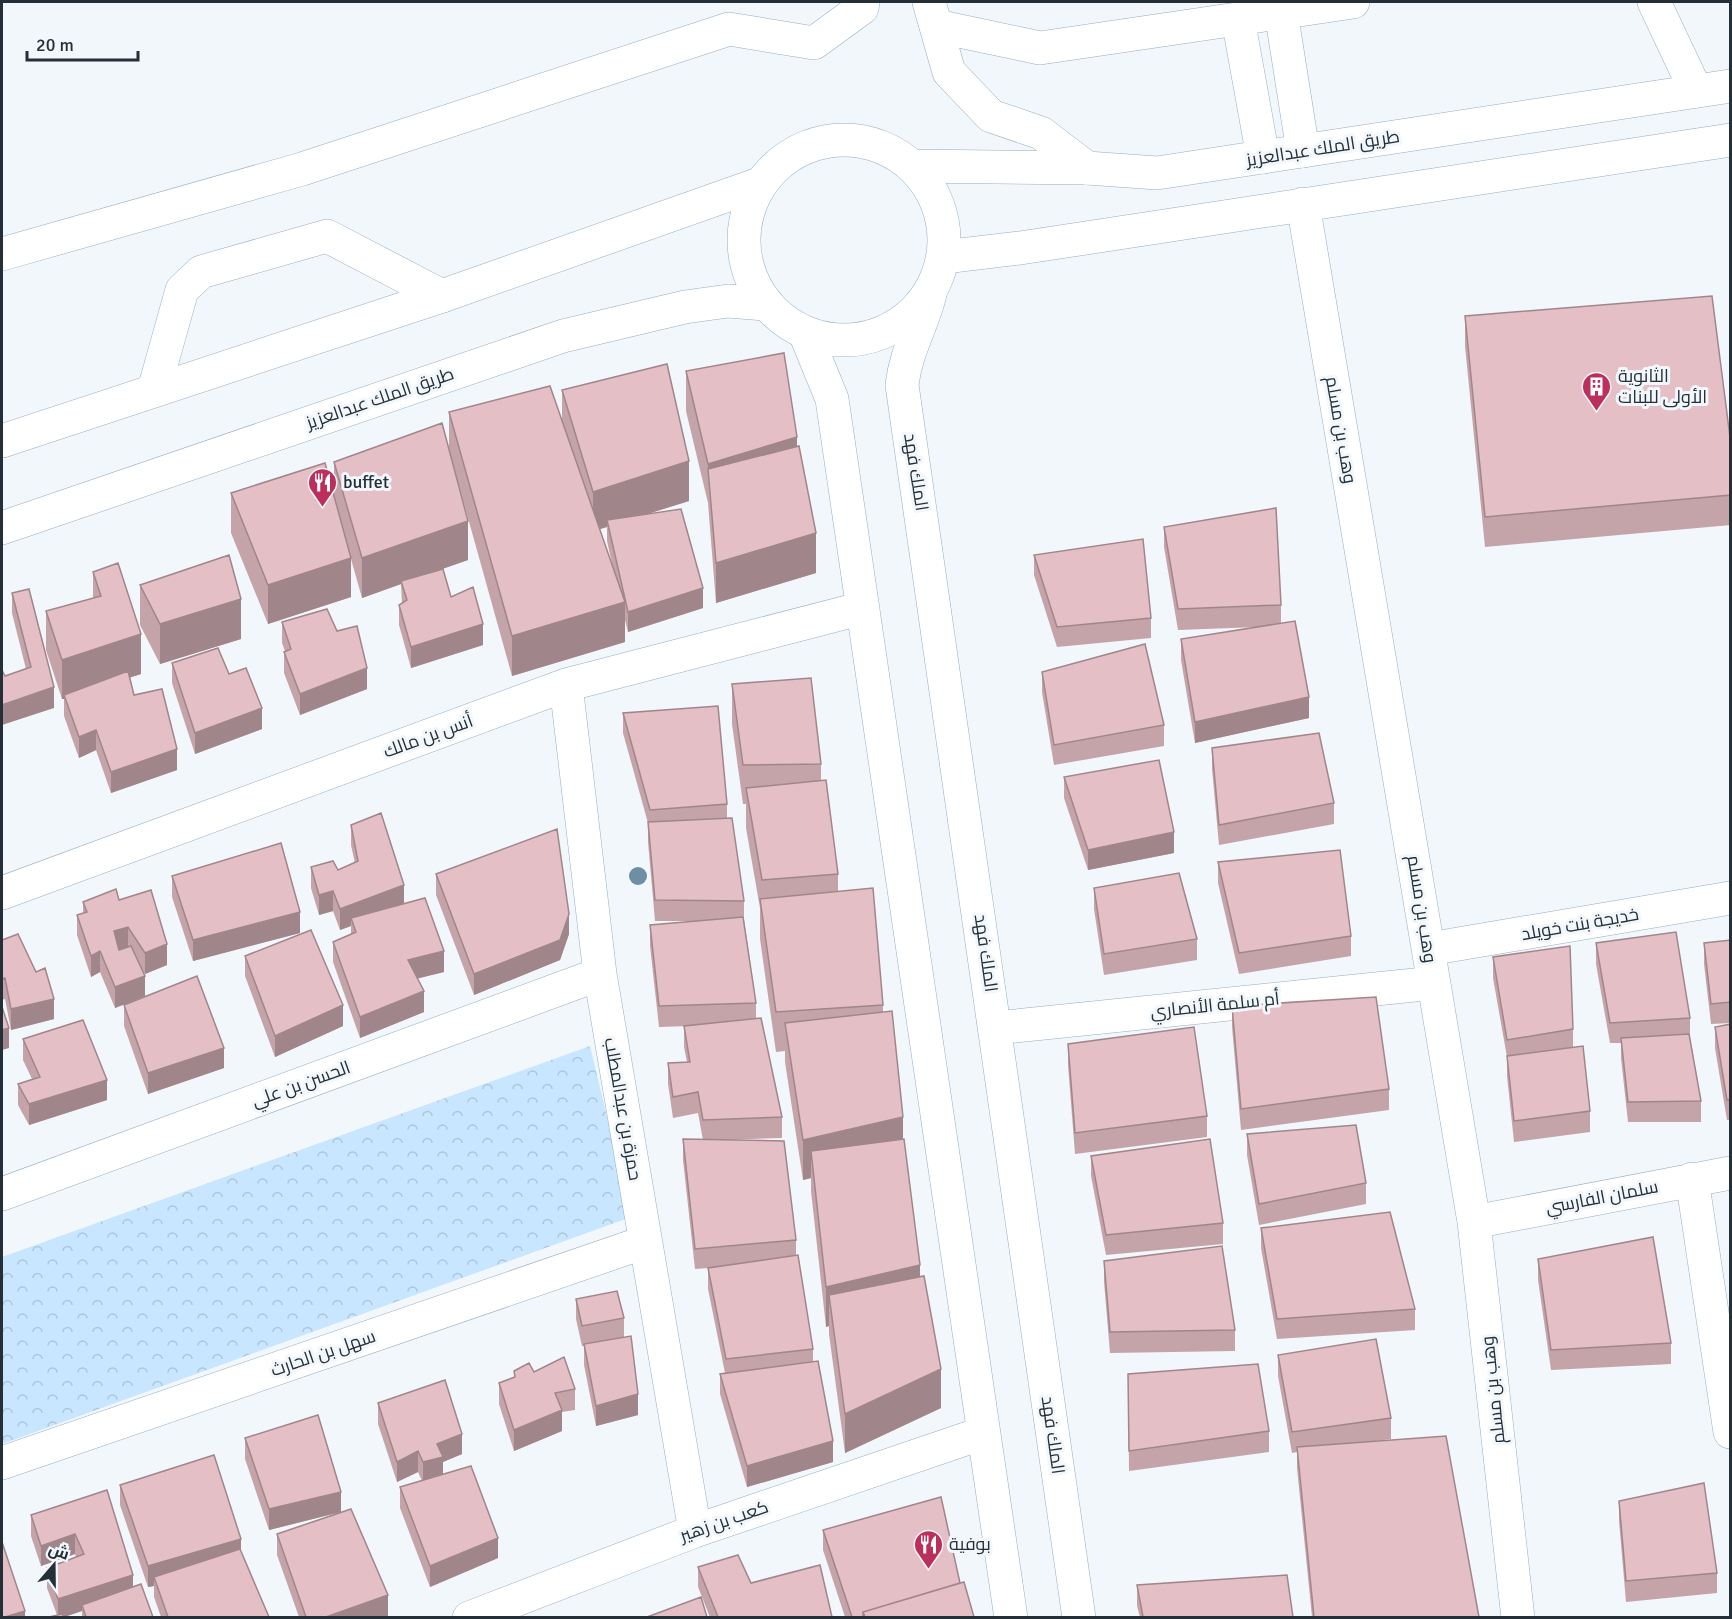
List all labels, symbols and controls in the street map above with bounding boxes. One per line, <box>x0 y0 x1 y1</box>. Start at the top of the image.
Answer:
scale bar <box>27 24 138 62</box>
text: 20 m <box>36 34 74 56</box>
street label: طريق الملك عبدالعزيز <box>1244 125 1401 172</box>
street label: طريق الملك عبدالعزيز <box>302 362 457 435</box>
place label: الثانوية الأولى للبنات <box>1618 365 1707 408</box>
building icon: الثانوية الأولى للبنات <box>1581 370 1613 412</box>
street label: وهب بن مسلم <box>1320 375 1361 486</box>
street label: الملك فهد <box>899 431 933 513</box>
restaurant icon: buffet <box>306 466 338 508</box>
place label: buffet <box>343 471 389 493</box>
street label: أنس بن مالك <box>380 710 476 762</box>
street label: وهب بن مسلم <box>1402 854 1441 964</box>
street label: خديجة بنت خويلد <box>1520 903 1640 945</box>
street label: الملك فهد <box>970 913 1002 993</box>
street label: أم سلمة الأنصاري <box>1149 987 1281 1026</box>
street label: حمزة بن عبدالمطلب <box>600 1036 646 1182</box>
street label: الحسن بن علي <box>249 1056 354 1115</box>
street label: سلمان الفارسي <box>1544 1175 1661 1221</box>
street label: سهل بن الحارث <box>268 1325 378 1381</box>
street label: وهب بن مسلم <box>1476 1335 1511 1445</box>
street label: الملك فهد <box>1037 1395 1069 1475</box>
street label: كعب بن زهير <box>676 1496 771 1547</box>
restaurant icon: بوفية <box>912 1528 944 1570</box>
place label: بوفية <box>949 1533 991 1555</box>
north arrow <box>24 1535 84 1595</box>
text: ش <box>46 1539 72 1565</box>

